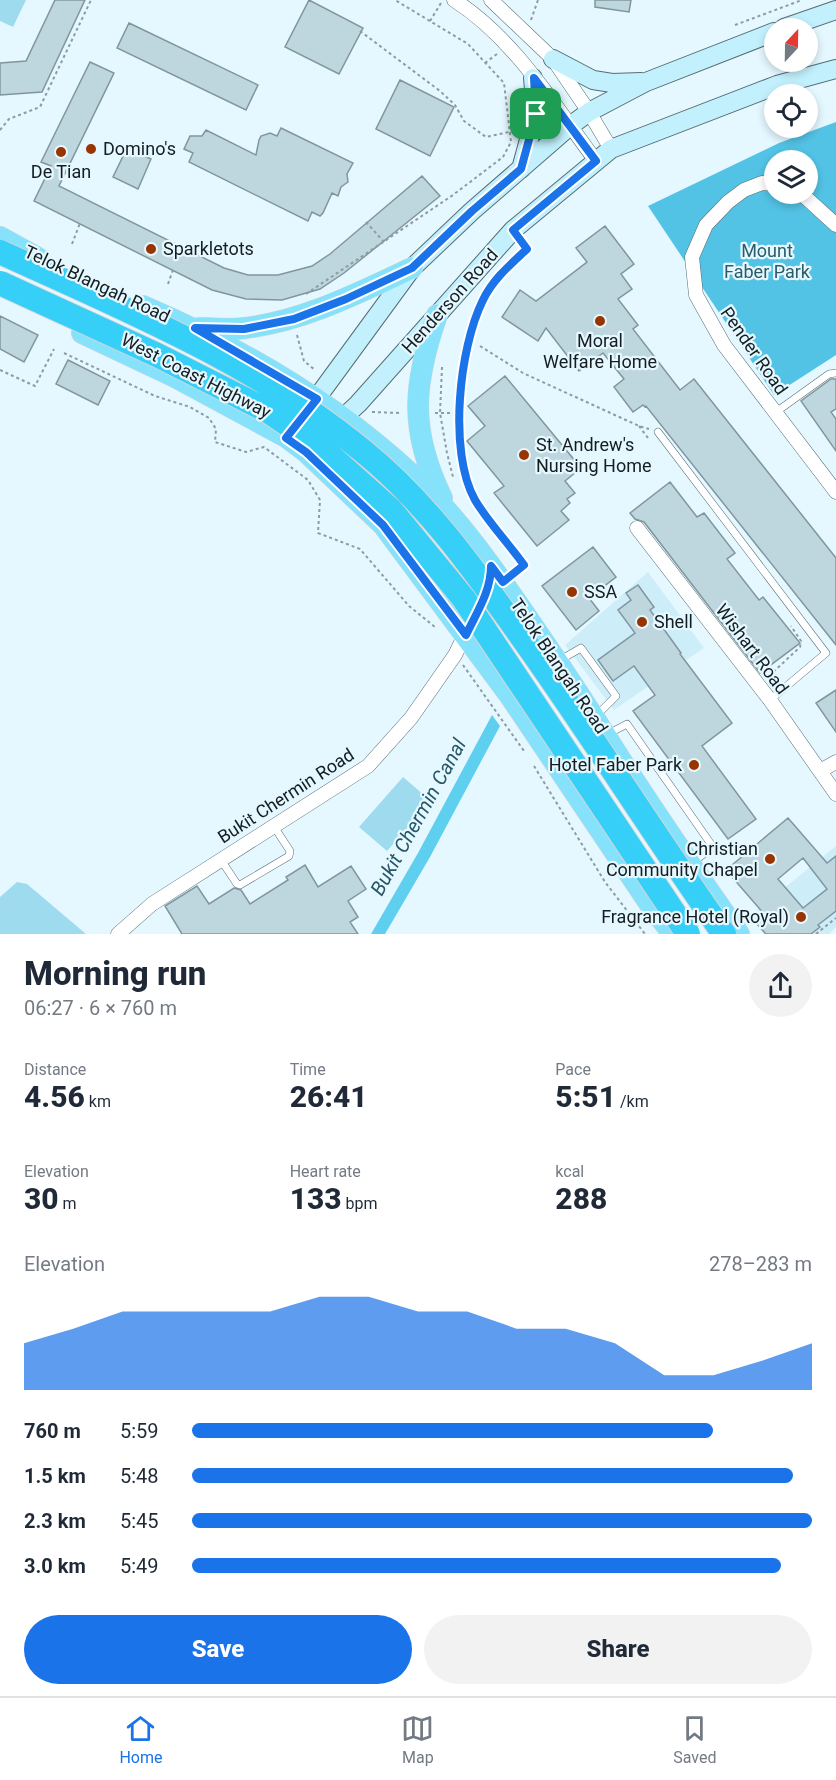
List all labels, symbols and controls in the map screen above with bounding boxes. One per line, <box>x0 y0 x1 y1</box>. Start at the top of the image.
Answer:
north arrow <box>764 18 818 72</box>
map controls <box>764 18 818 204</box>
button: locate <box>764 84 818 138</box>
pin <box>510 88 561 139</box>
icon: arrive <box>519 97 552 130</box>
place label: Domino's <box>103 138 176 159</box>
marker: Domino's <box>84 142 98 156</box>
marker: De Tian <box>54 145 68 159</box>
button: layers <box>764 150 818 204</box>
place label: De Tian <box>31 161 91 182</box>
place label: Sparkletots <box>163 238 254 259</box>
park label: Mount Faber Park <box>724 240 811 282</box>
street label: Telok Blangah Road <box>21 241 173 327</box>
marker: Sparkletots <box>144 242 158 256</box>
street label: Henderson Road <box>397 244 502 357</box>
street label: Pender Road <box>716 303 792 399</box>
marker: Moral Welfare Home <box>593 314 607 328</box>
street label: West Coast Highway <box>118 329 275 423</box>
place label: Moral Welfare Home <box>543 330 657 372</box>
place label: St. Andrew's Nursing Home <box>536 434 651 476</box>
marker: St. Andrew's Nursing Home <box>517 448 531 462</box>
place label: SSA <box>584 581 617 602</box>
marker: SSA <box>565 585 579 599</box>
street label: Telok Blangah Road <box>506 594 612 737</box>
street label: Wishart Road <box>712 599 793 698</box>
place label: Shell <box>654 611 693 632</box>
marker: Shell <box>635 615 649 629</box>
water label: Bukit Chermin Canal <box>365 734 471 899</box>
street label: Bukit Chermin Road <box>214 744 358 847</box>
place label: Hotel Faber Park <box>549 754 683 775</box>
marker: Hotel Faber Park <box>687 758 701 772</box>
place label: Christian Community Chapel <box>606 838 758 880</box>
marker: Christian Community Chapel <box>763 852 777 866</box>
place label: Fragrance Hotel (Royal) <box>601 906 789 928</box>
marker: Fragrance Hotel (Royal) <box>794 910 808 924</box>
text: Morning run <box>24 954 206 993</box>
button: share <box>749 954 812 1017</box>
text: 06:27 · 6 × 760 m <box>24 996 177 1020</box>
text: Distance <box>24 1060 86 1079</box>
text: Time <box>290 1060 326 1079</box>
text: Pace <box>555 1060 591 1079</box>
text: 4.56 <box>24 1079 85 1114</box>
text: 26:41 <box>290 1079 368 1114</box>
text: 5:51 <box>555 1079 616 1114</box>
text: km <box>85 1092 111 1111</box>
text: /km <box>616 1092 649 1111</box>
text: Elevation <box>24 1162 89 1181</box>
text: Heart rate <box>290 1162 361 1181</box>
text: kcal <box>555 1162 584 1181</box>
text: 30 <box>24 1181 59 1216</box>
text: 133 <box>290 1181 342 1216</box>
text: 288 <box>555 1181 607 1216</box>
text: m <box>59 1194 77 1213</box>
text: bpm <box>342 1194 378 1213</box>
text: Elevation <box>24 1252 105 1276</box>
text: 278–283 m <box>709 1252 812 1276</box>
text: 760 m <box>24 1419 81 1443</box>
text: 5:59 <box>120 1419 159 1443</box>
text: 1.5 km <box>24 1464 86 1488</box>
text: 5:48 <box>120 1464 159 1488</box>
text: 2.3 km <box>24 1509 86 1533</box>
text: 5:45 <box>120 1509 159 1533</box>
text: 3.0 km <box>24 1554 86 1578</box>
text: 5:49 <box>120 1554 159 1578</box>
button: Save <box>24 1615 412 1684</box>
button: Share <box>424 1615 812 1684</box>
tab: Home <box>119 1712 163 1767</box>
tab: Map <box>401 1712 434 1767</box>
tab: Saved <box>673 1712 717 1767</box>

